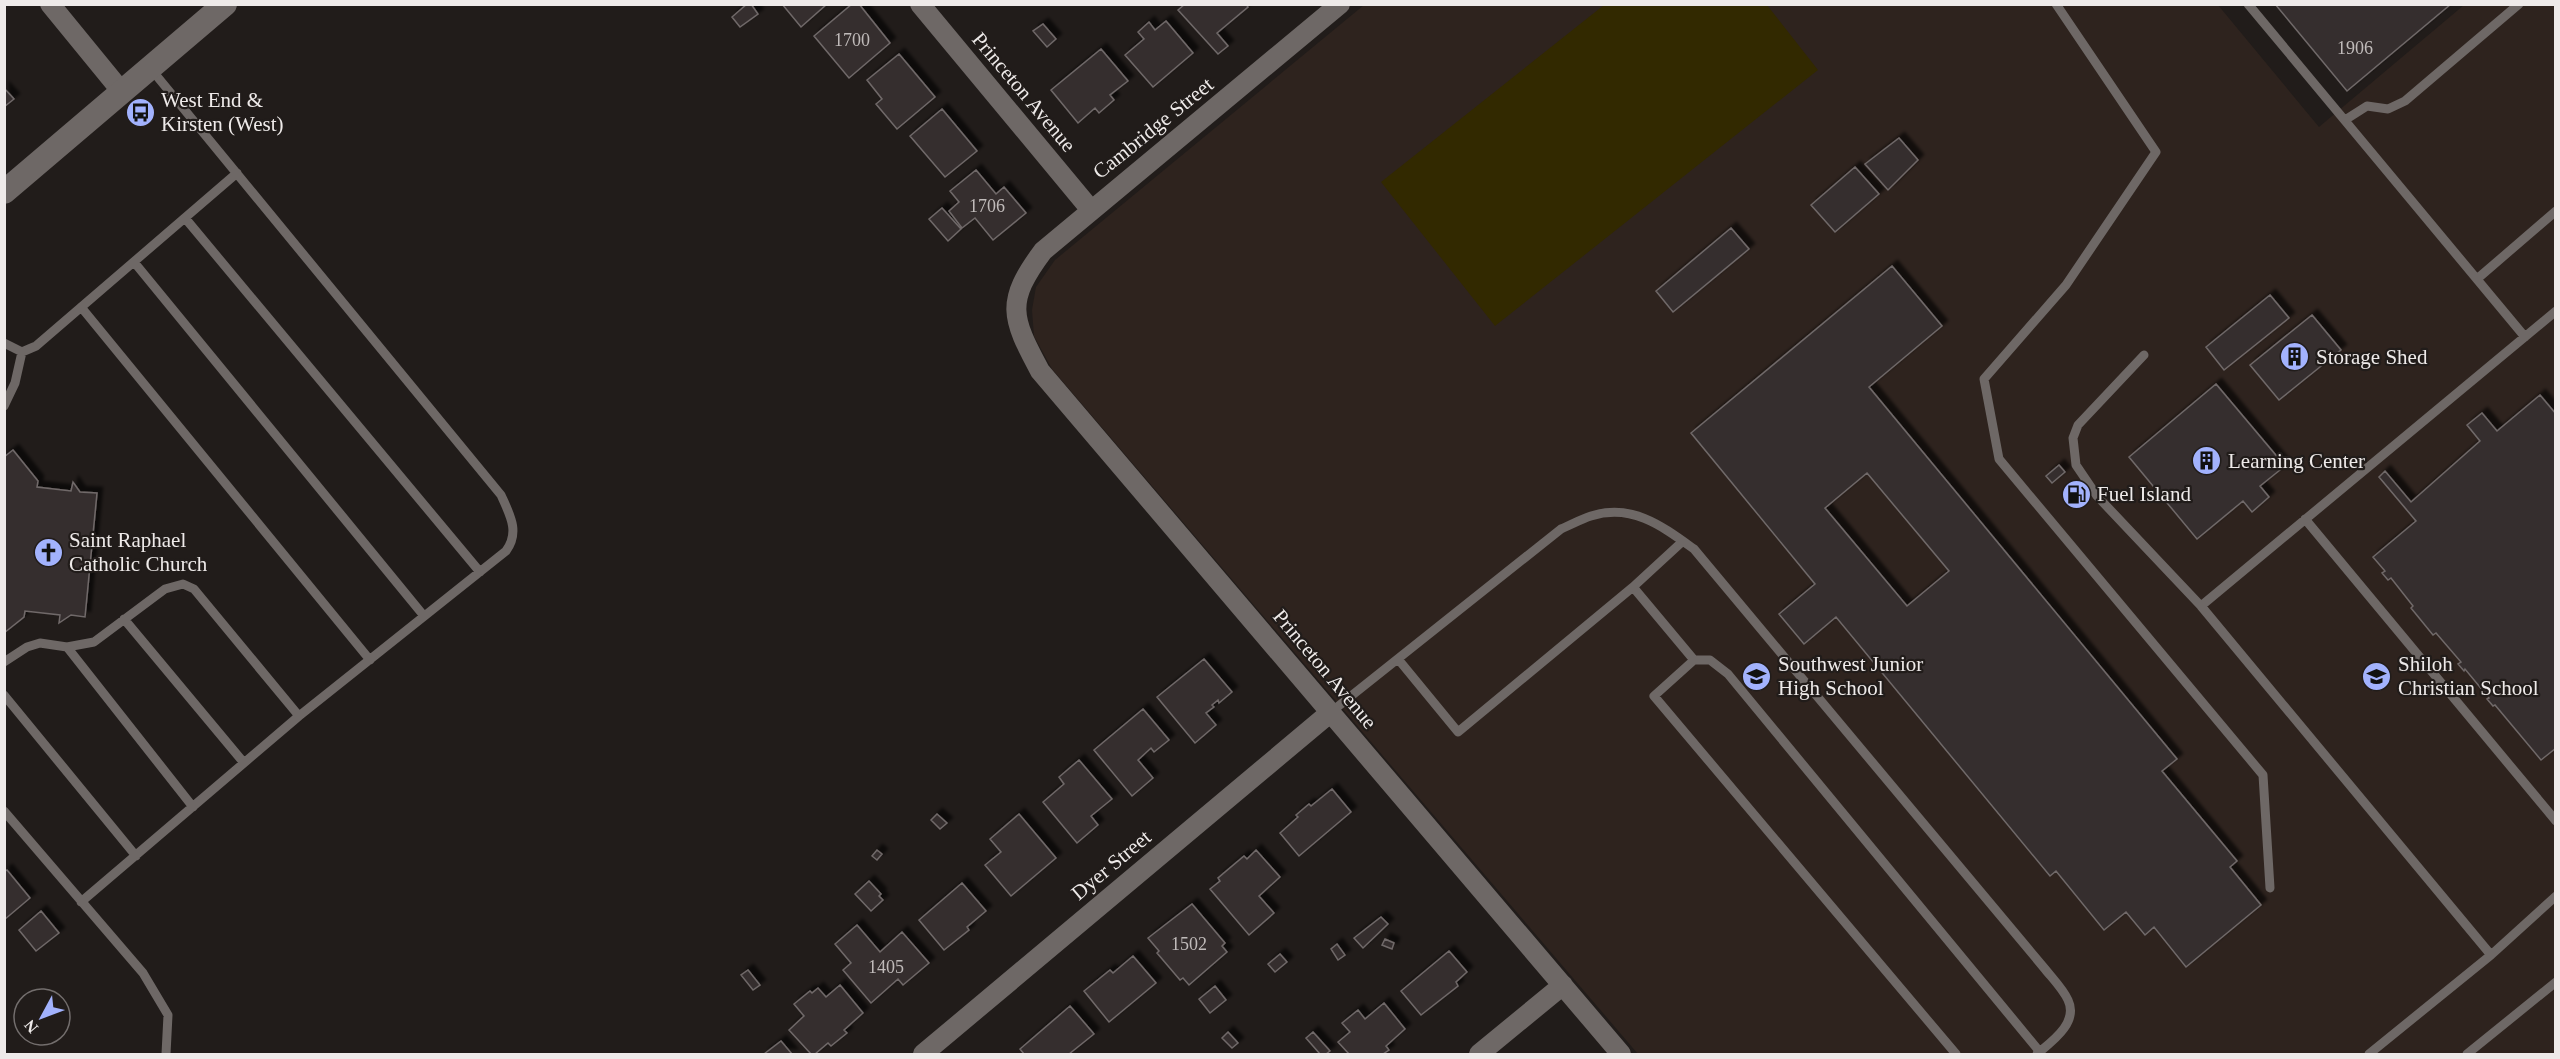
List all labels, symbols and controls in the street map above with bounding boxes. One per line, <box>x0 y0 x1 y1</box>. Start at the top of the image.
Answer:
street label: Princeton Avenue <box>967 27 1081 157</box>
house number: 1700 <box>834 30 870 50</box>
house number: 1906 <box>2337 38 2373 58</box>
street label: Cambridge Street <box>1088 72 1218 184</box>
place label: West End & Kirsten (West) <box>161 88 284 136</box>
bus stop icon: West End & Kirsten (West) <box>124 96 156 128</box>
house number: 1706 <box>969 196 1005 216</box>
building icon: Storage Shed <box>2279 341 2311 373</box>
place label: Storage Shed <box>2316 345 2428 369</box>
building icon: Learning Center <box>2191 445 2223 477</box>
place label: Learning Center <box>2228 449 2365 473</box>
fuel station icon: Fuel Island <box>2060 478 2092 510</box>
place label: Fuel Island <box>2097 482 2191 506</box>
place label: Saint Raphael Catholic Church <box>69 528 208 576</box>
church icon: Saint Raphael Catholic Church <box>32 536 64 568</box>
street label: Princeton Avenue <box>1268 604 1382 734</box>
place label: Southwest Junior High School <box>1778 652 1923 700</box>
place label: Shiloh Christian School <box>2398 652 2539 700</box>
school or university icon: Southwest Junior High School <box>1741 660 1773 692</box>
school or university icon: Shiloh Christian School <box>2361 660 2393 692</box>
street label: Dyer Street <box>1066 825 1156 905</box>
house number: 1502 <box>1171 934 1207 954</box>
house number: 1405 <box>868 957 904 977</box>
north arrow <box>12 987 72 1047</box>
text: N <box>21 1016 41 1036</box>

